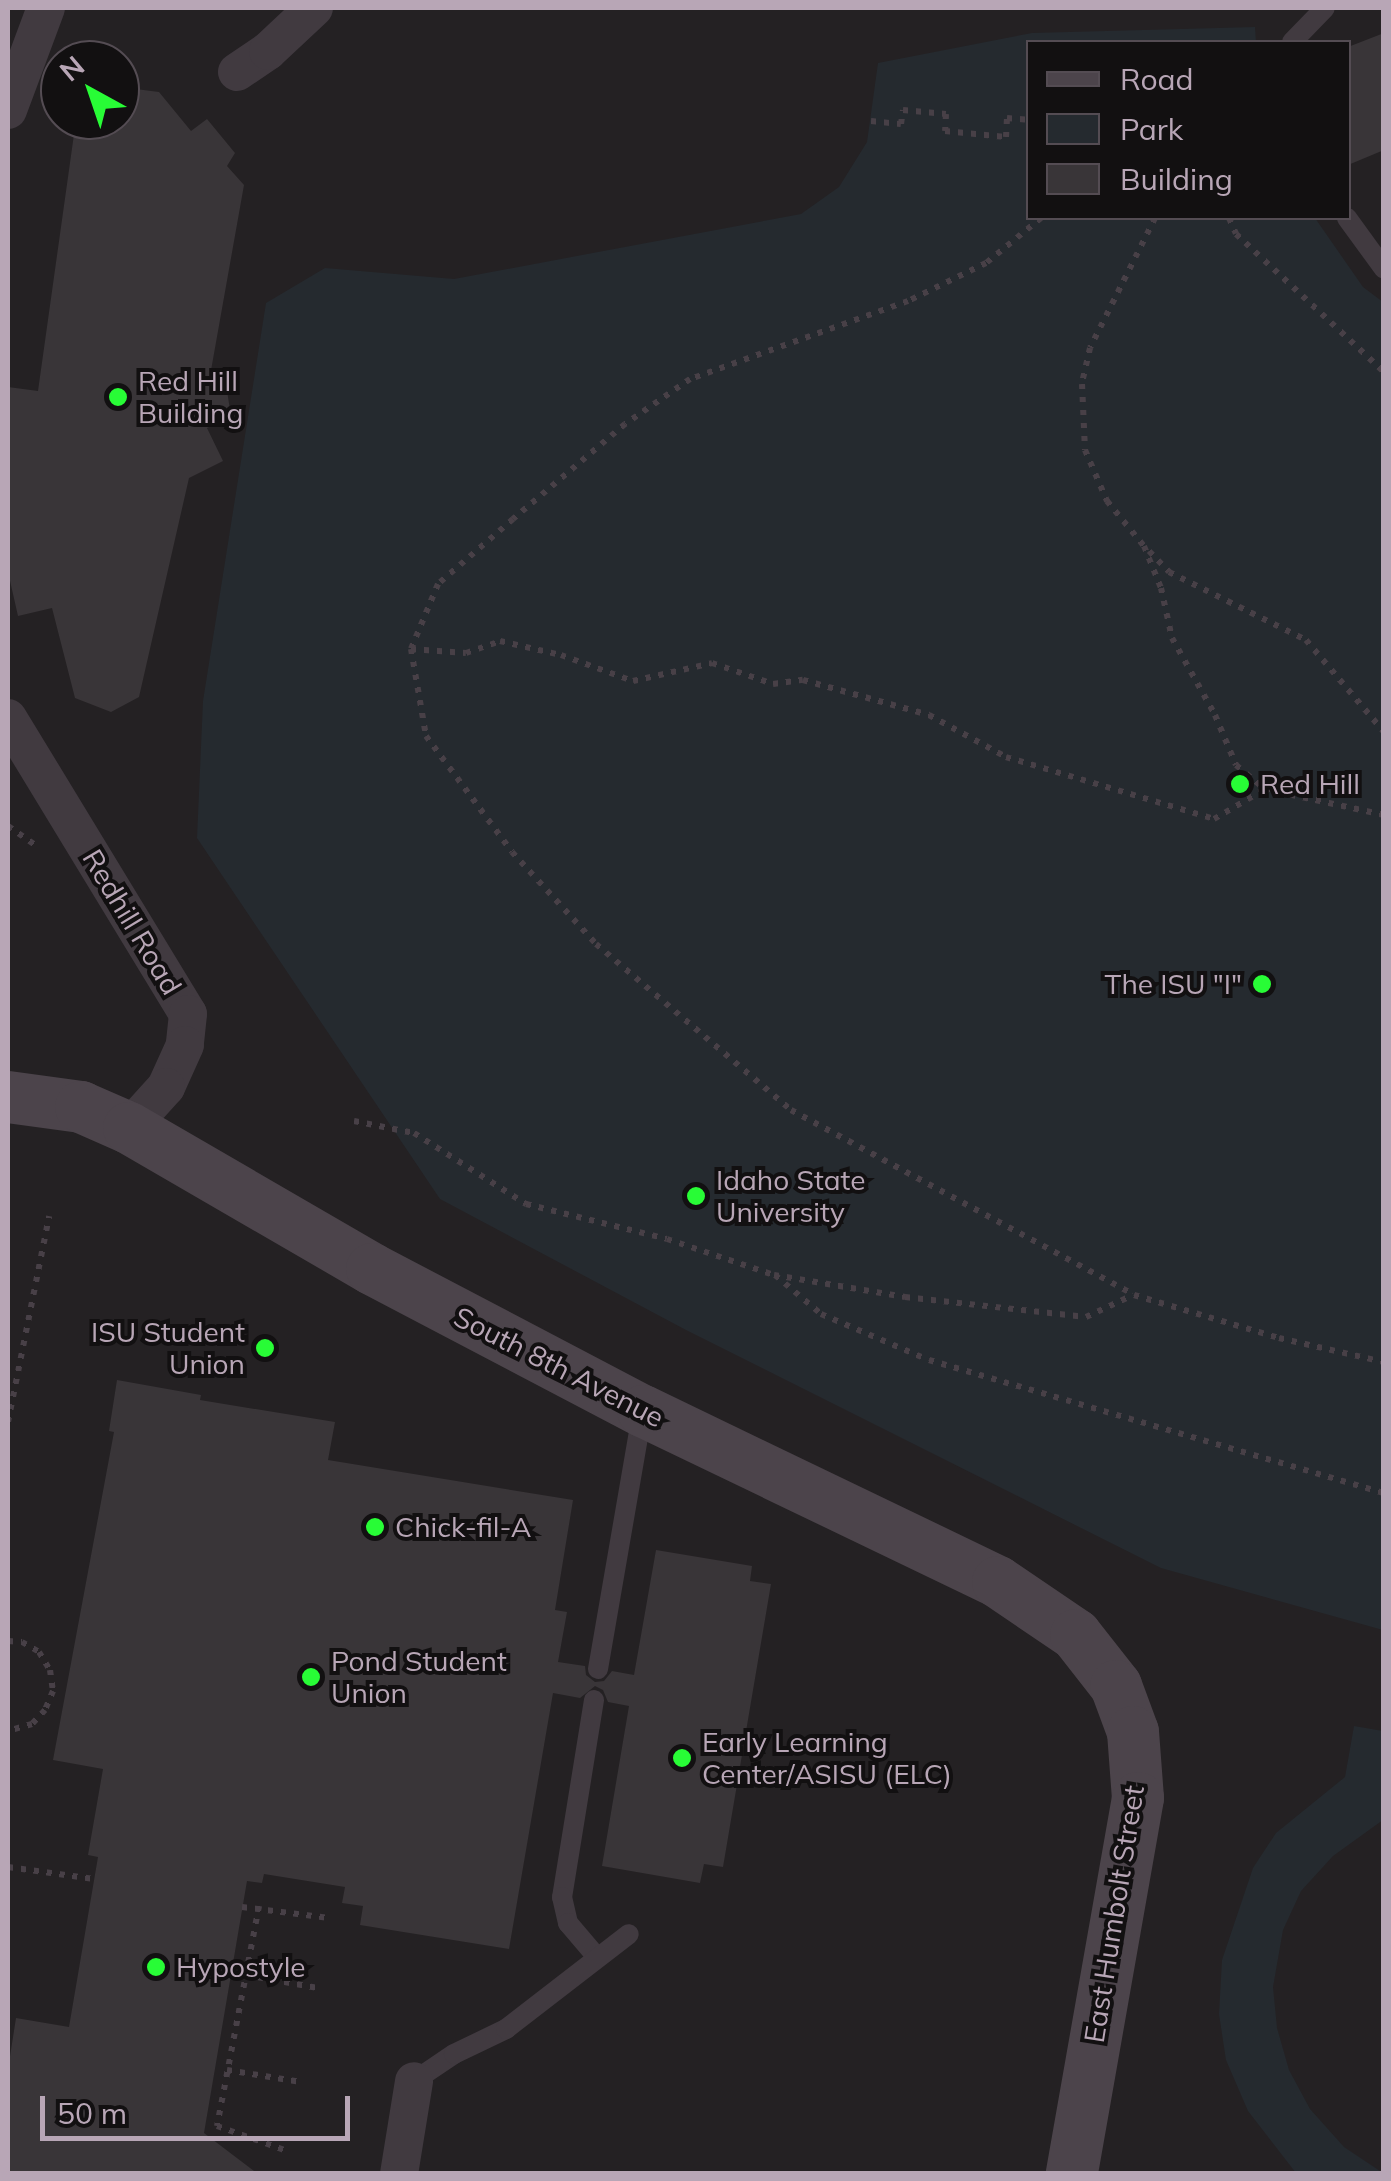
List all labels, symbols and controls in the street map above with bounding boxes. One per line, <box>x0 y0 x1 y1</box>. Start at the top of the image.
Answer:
north arrow <box>40 40 140 140</box>
legend <box>1026 40 1351 220</box>
text: N <box>52 48 91 88</box>
text: Road <box>1120 60 1194 98</box>
text: Park <box>1120 110 1183 148</box>
text: Building <box>1120 160 1233 198</box>
place label: Red Hill Building <box>138 364 243 430</box>
marker: Red Hill Building <box>107 386 129 408</box>
place label: Red Hill <box>1260 767 1360 801</box>
marker: Red Hill <box>1229 773 1251 795</box>
street label: Redhill Road <box>76 843 188 1001</box>
place label: The ISU "I" <box>1104 967 1242 1001</box>
marker: The ISU "I" <box>1251 973 1273 995</box>
place label: Idaho State University <box>716 1163 865 1229</box>
marker: Idaho State University <box>685 1185 707 1207</box>
street label: South 8th Avenue <box>448 1300 670 1434</box>
place label: ISU Student Union <box>91 1315 245 1381</box>
marker: ISU Student Union <box>254 1337 276 1359</box>
place label: Chick-fil-A <box>395 1510 531 1544</box>
marker: Chick-fil-A <box>364 1516 386 1538</box>
place label: Pond Student Union <box>331 1644 507 1710</box>
marker: Pond Student Union <box>300 1666 322 1688</box>
place label: Early Learning Center/ASISU (ELC) <box>702 1725 952 1791</box>
marker: Early Learning Center/ASISU (ELC) <box>671 1747 693 1769</box>
street label: East Humbolt Street <box>1077 1783 1151 2045</box>
place label: Hypostyle <box>176 1950 306 1984</box>
marker: Hypostyle <box>145 1956 167 1978</box>
scale bar <box>45 2076 355 2138</box>
text: 50 m <box>57 2094 127 2132</box>

